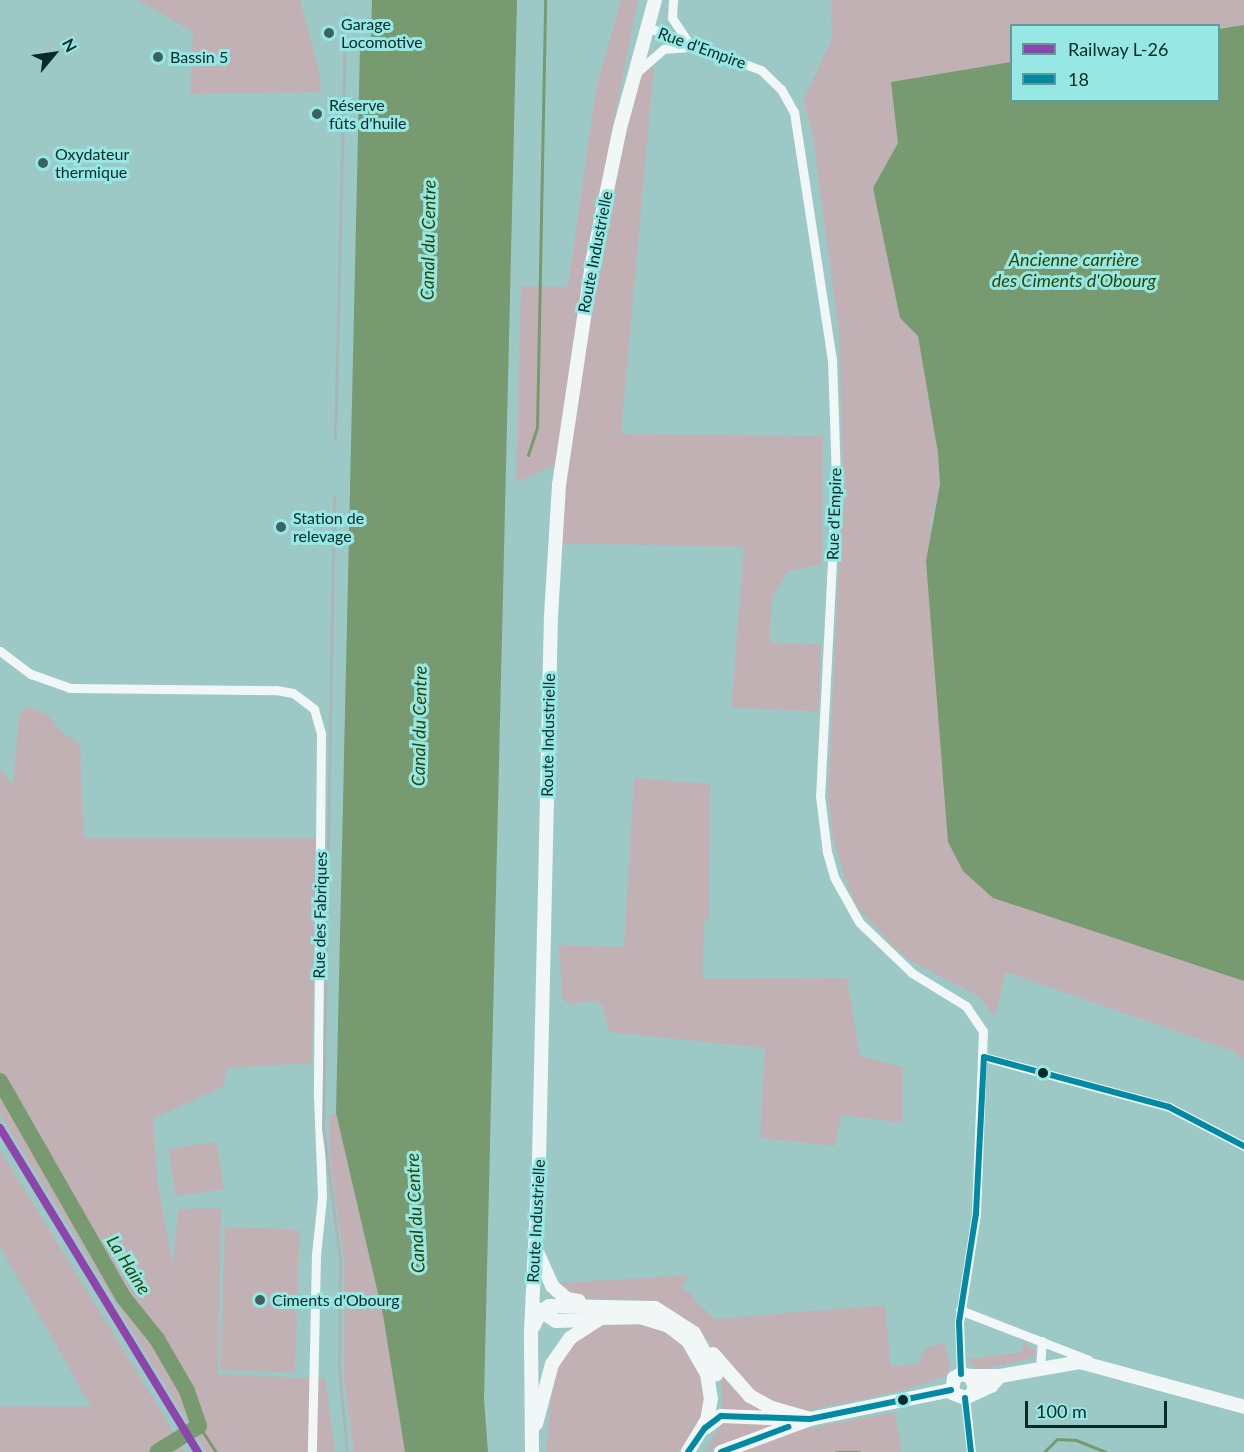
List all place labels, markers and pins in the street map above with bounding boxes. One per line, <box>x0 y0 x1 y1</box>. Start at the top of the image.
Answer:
place label: Garage Locomotive <box>341 14 423 52</box>
marker: Garage Locomotive <box>322 26 336 40</box>
place label: Bassin 5 <box>170 47 228 67</box>
marker: Bassin 5 <box>151 50 165 64</box>
place label: Réserve fûts d'huile <box>329 95 406 133</box>
marker: Réserve fûts d'huile <box>310 107 324 121</box>
place label: Oxydateur thermique <box>55 144 129 182</box>
marker: Oxydateur thermique <box>36 156 50 170</box>
place label: Station de relevage <box>293 508 364 546</box>
marker: Station de relevage <box>274 520 288 534</box>
unlabelled marker <box>1037 1067 1049 1079</box>
place label: Ciments d'Obourg <box>272 1290 400 1310</box>
marker: Ciments d'Obourg <box>253 1293 267 1307</box>
unlabelled marker <box>897 1394 909 1406</box>

